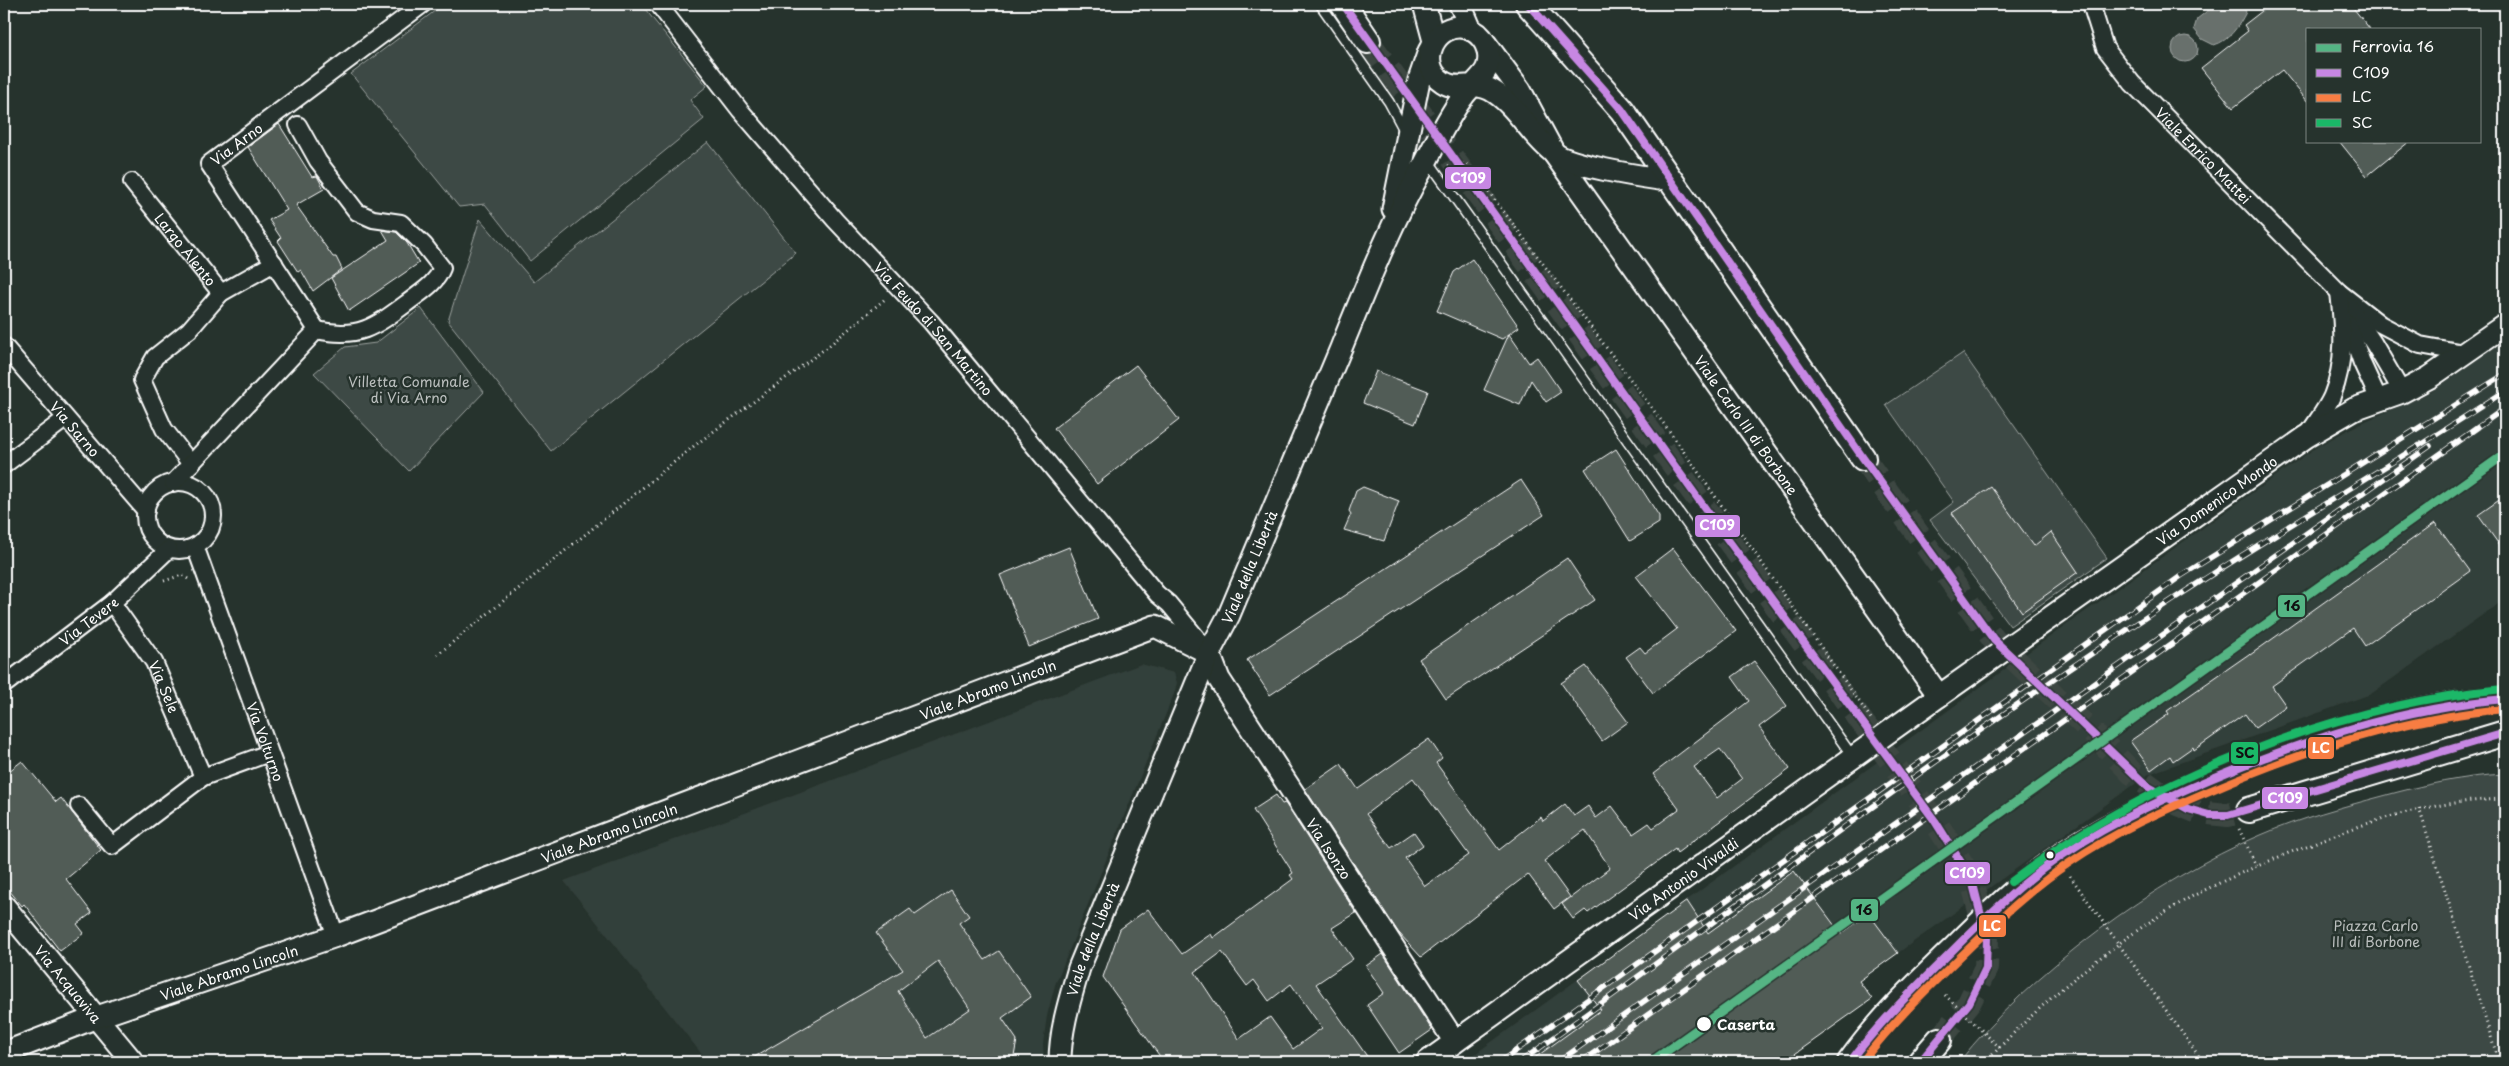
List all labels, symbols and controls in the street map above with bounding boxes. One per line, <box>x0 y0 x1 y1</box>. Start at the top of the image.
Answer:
legend <box>2306 28 2482 142</box>
text: Ferrovia 16 <box>2352 34 2434 57</box>
text: C109 <box>2352 60 2390 83</box>
text: LC <box>2352 84 2372 107</box>
street label: Viale Enrico Mattei <box>2151 102 2256 208</box>
text: SC <box>2352 110 2373 133</box>
street label: Via Arno <box>206 117 267 170</box>
line badge: C109 <box>1444 166 1492 190</box>
text: C109 <box>1450 167 1486 188</box>
street label: Largo Alento <box>150 208 222 290</box>
street label: Via Feudo di San Martino <box>869 257 998 400</box>
street label: Viale Carlo III di Borbone <box>1690 351 1804 499</box>
park label: Villetta Comunale di Via Arno <box>348 371 470 408</box>
street label: Via Sarno <box>45 396 105 461</box>
street label: Via Domenico Mondo <box>2152 450 2281 550</box>
street label: Viale della Libertà <box>1216 507 1282 627</box>
line badge: C109 <box>1694 514 1741 538</box>
text: C109 <box>1699 514 1735 535</box>
street label: Via Tevere <box>54 592 123 650</box>
line badge: 16 <box>2277 594 2306 618</box>
text: 16 <box>2284 595 2300 616</box>
street label: Viale Abramo Lincoln <box>917 654 1059 725</box>
street label: Via Sele <box>144 657 185 716</box>
street label: Via Volturno <box>242 699 290 784</box>
line badge: LC <box>2307 736 2335 760</box>
text: LC <box>2312 737 2330 758</box>
line badge: SC <box>2230 741 2259 765</box>
text: SC <box>2235 742 2255 763</box>
line badge: C109 <box>2261 786 2309 810</box>
text: C109 <box>2267 787 2303 808</box>
street label: Viale Abramo Lincoln <box>538 797 680 868</box>
street label: Via Isonzo <box>1302 814 1357 883</box>
street label: Via Antonio Vivaldi <box>1624 832 1743 925</box>
unlabelled marker <box>2045 850 2055 860</box>
line badge: C109 <box>1944 861 1991 885</box>
text: C109 <box>1949 862 1985 883</box>
street label: Viale della Libertà <box>1061 879 1124 998</box>
line badge: 16 <box>1850 898 1879 922</box>
text: 16 <box>1856 899 1872 920</box>
line badge: LC <box>1978 914 2007 938</box>
text: LC <box>1983 915 2001 936</box>
park label: Piazza Carlo III di Borbone <box>2332 915 2420 952</box>
street label: Viale Abramo Lincoln <box>157 939 301 1005</box>
street label: Via Acquaviva <box>30 940 107 1027</box>
place label: Caserta <box>1717 1014 1775 1035</box>
marker: Caserta <box>1695 1015 1713 1033</box>

